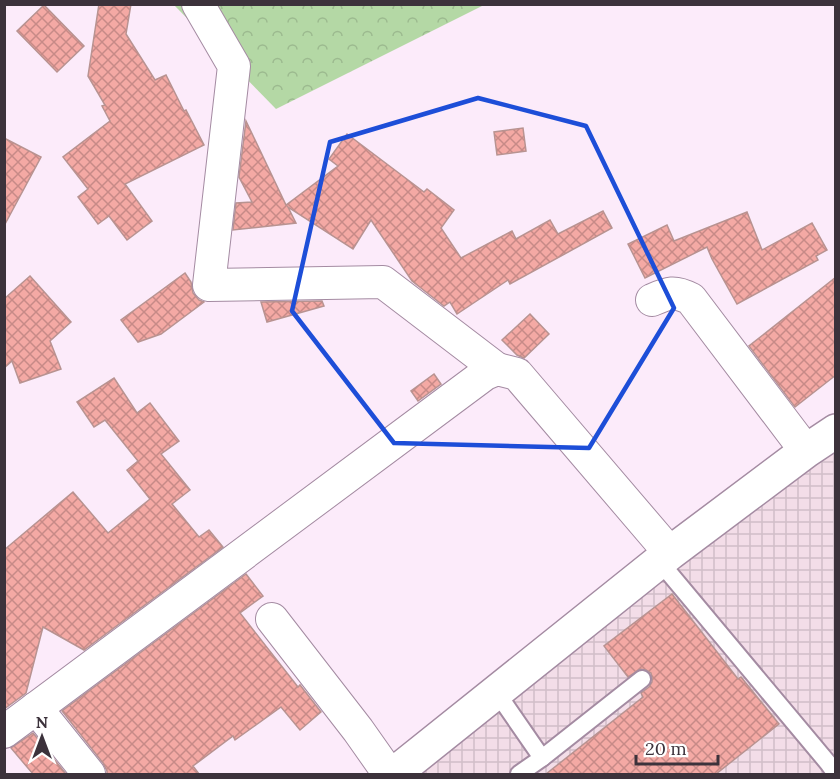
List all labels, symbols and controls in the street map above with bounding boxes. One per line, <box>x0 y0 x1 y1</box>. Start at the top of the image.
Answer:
north arrow <box>12 707 72 767</box>
text: N <box>36 712 48 732</box>
scale bar <box>636 728 718 766</box>
text: 20 m <box>645 737 687 760</box>

